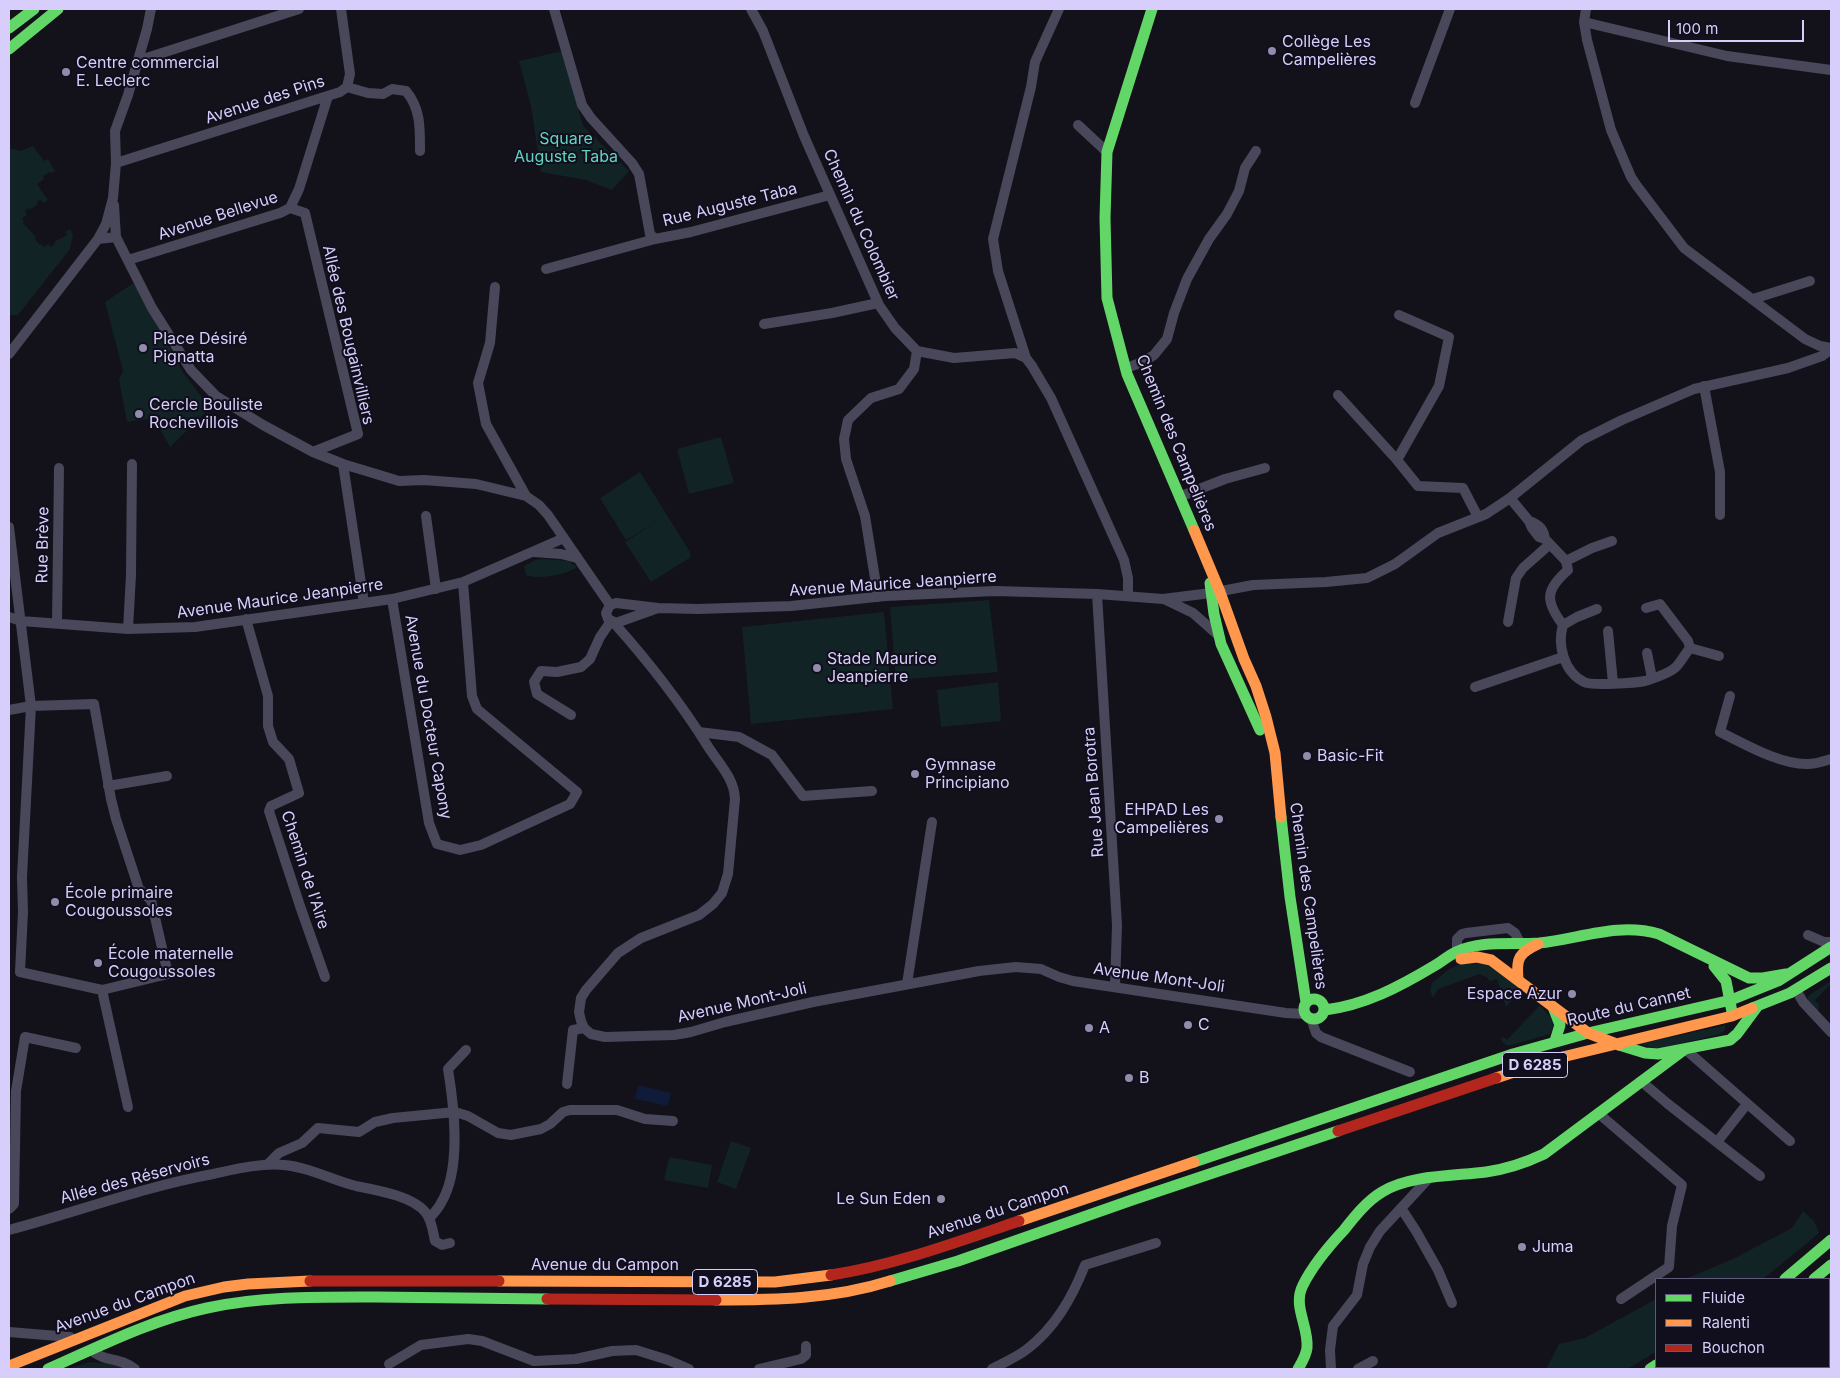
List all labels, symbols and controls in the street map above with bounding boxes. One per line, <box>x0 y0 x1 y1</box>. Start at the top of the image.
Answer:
scale bar <box>1670 10 1806 42</box>
text: 100 m <box>1676 19 1718 38</box>
place label: Collège Les Campelières <box>1282 32 1376 70</box>
marker: Collège Les Campelières <box>1266 45 1278 57</box>
place label: Centre commercial E. Leclerc <box>76 53 219 91</box>
marker: Centre commercial E. Leclerc <box>60 66 72 78</box>
street label: Avenue des Pins <box>203 72 327 128</box>
park label: Square Auguste Taba <box>514 129 618 167</box>
street label: Chemin du Colombier <box>819 146 903 304</box>
street label: Rue Auguste Taba <box>661 179 799 231</box>
street label: Avenue Bellevue <box>156 188 280 244</box>
street label: Allée des Bougainvilliers <box>318 243 378 427</box>
place label: Place Désiré Pignatta <box>153 329 247 367</box>
marker: Place Désiré Pignatta <box>137 342 149 354</box>
street label: Chemin des Campelières <box>1132 352 1220 534</box>
place label: Cercle Bouliste Rochevillois <box>149 395 263 433</box>
marker: Cercle Bouliste Rochevillois <box>133 408 145 420</box>
street label: Rue Brève <box>33 506 53 584</box>
street label: Avenue Maurice Jeanpierre <box>789 567 997 601</box>
street label: Avenue Maurice Jeanpierre <box>176 575 384 623</box>
street label: Avenue du Docteur Capony <box>401 613 455 821</box>
place label: Stade Maurice Jeanpierre <box>827 649 937 687</box>
marker: Stade Maurice Jeanpierre <box>811 662 823 674</box>
street label: Rue Jean Borotra <box>1080 726 1108 858</box>
place label: Basic-Fit <box>1317 746 1384 766</box>
marker: Basic-Fit <box>1301 750 1313 762</box>
place label: Gymnase Principiano <box>925 755 1010 793</box>
marker: Gymnase Principiano <box>909 768 921 780</box>
place label: EHPAD Les Campelières <box>1115 800 1209 838</box>
street label: Chemin des Campelières <box>1285 801 1331 991</box>
street label: Chemin de l'Aire <box>277 808 333 932</box>
marker: EHPAD Les Campelières <box>1213 813 1225 825</box>
place label: École primaire Cougoussoles <box>65 883 173 921</box>
marker: École primaire Cougoussoles <box>49 896 61 908</box>
place label: École maternelle Cougoussoles <box>108 944 234 982</box>
marker: École maternelle Cougoussoles <box>92 957 104 969</box>
street label: Avenue Mont-Joli <box>1092 959 1226 997</box>
street label: Avenue Mont-Joli <box>675 979 809 1027</box>
street label: Route du Cannet <box>1565 983 1693 1031</box>
place label: Espace Azur <box>1467 984 1562 1004</box>
marker: Espace Azur <box>1566 988 1578 1000</box>
place label: C <box>1198 1015 1210 1035</box>
place label: A <box>1099 1018 1110 1038</box>
marker: C <box>1182 1019 1194 1031</box>
marker: A <box>1083 1022 1095 1034</box>
road number: D 6285 <box>1502 1052 1568 1078</box>
place label: B <box>1139 1068 1149 1088</box>
marker: B <box>1123 1072 1135 1084</box>
street label: Allée des Réservoirs <box>58 1150 212 1208</box>
street label: Avenue du Campon <box>925 1179 1071 1243</box>
place label: Le Sun Eden <box>836 1189 931 1209</box>
marker: Le Sun Eden <box>935 1193 947 1205</box>
place label: Juma <box>1532 1237 1574 1257</box>
marker: Juma <box>1516 1241 1528 1253</box>
street label: Avenue du Campon <box>531 1255 679 1275</box>
street label: Avenue du Campon <box>52 1269 198 1337</box>
road number: D 6285 <box>692 1270 758 1294</box>
legend <box>1655 1278 1830 1368</box>
text: Fluide <box>1702 1288 1745 1307</box>
text: Ralenti <box>1702 1313 1750 1332</box>
text: Bouchon <box>1702 1338 1765 1357</box>

